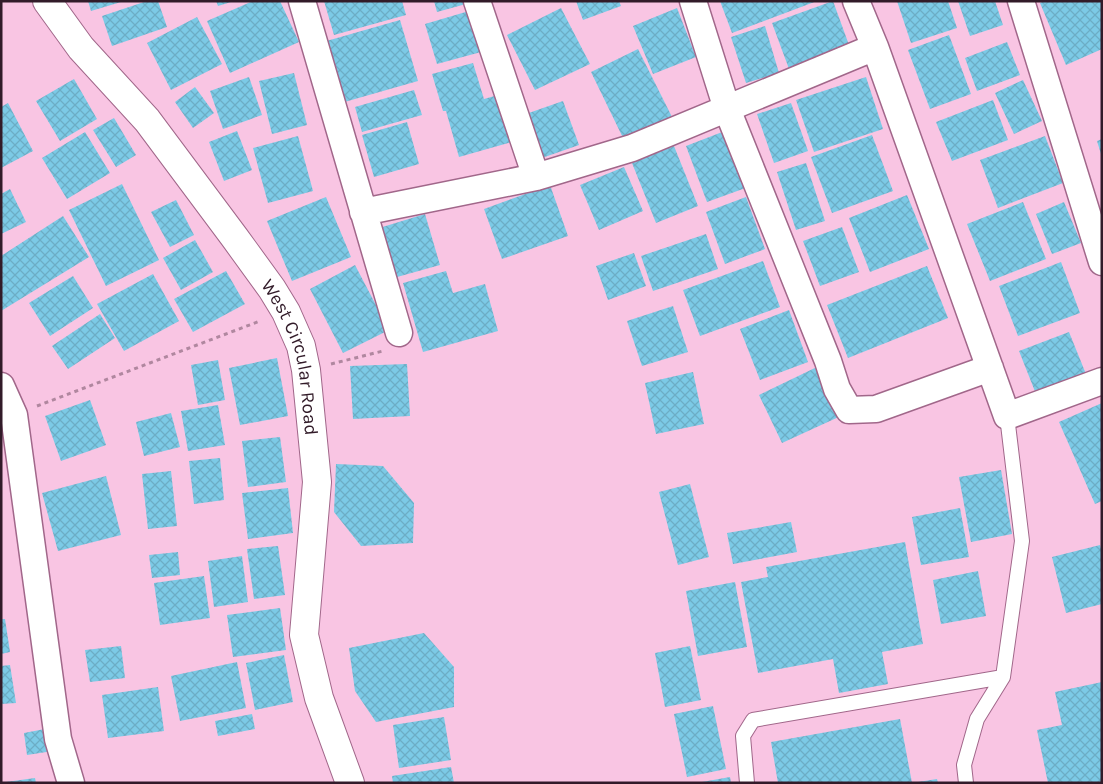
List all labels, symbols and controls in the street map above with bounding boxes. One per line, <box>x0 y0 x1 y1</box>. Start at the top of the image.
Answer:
street label: West Circular Road <box>256 275 322 437</box>

